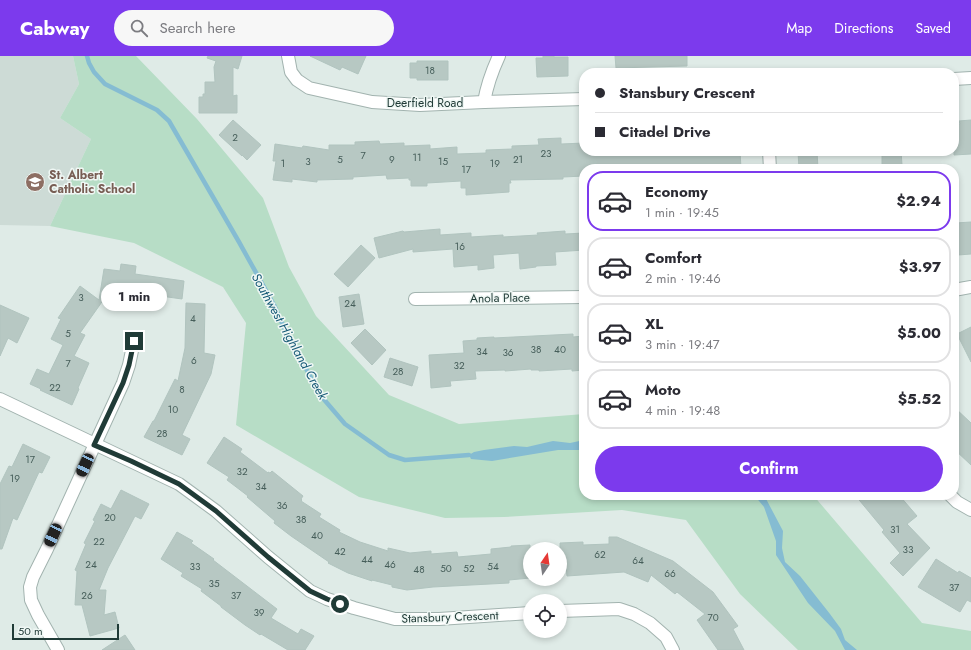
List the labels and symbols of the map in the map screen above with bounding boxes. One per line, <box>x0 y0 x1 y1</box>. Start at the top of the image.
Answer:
house number: 18 <box>425 63 435 78</box>
street label: Deerfield Road <box>387 94 463 112</box>
house number: 2 <box>232 130 238 145</box>
house number: 23 <box>540 146 552 161</box>
house number: 7 <box>360 148 366 163</box>
house number: 11 <box>413 150 422 165</box>
house number: 5 <box>337 152 343 167</box>
house number: 9 <box>389 152 395 167</box>
house number: 21 <box>513 152 523 167</box>
house number: 3 <box>305 154 311 169</box>
house number: 15 <box>438 154 448 169</box>
house number: 1 <box>281 156 285 171</box>
house number: 19 <box>490 156 500 171</box>
house number: 17 <box>461 162 472 177</box>
place label: St. Albert Catholic School <box>49 166 135 198</box>
school or university icon: St. Albert Catholic School <box>24 171 46 193</box>
house number: 16 <box>455 239 465 254</box>
water label: Southwest Highland Creek <box>247 269 333 403</box>
callout: 1 min <box>101 283 167 311</box>
street label: Anola Place <box>470 288 530 308</box>
house number: 3 <box>78 290 84 305</box>
house number: 24 <box>344 296 356 311</box>
house number: 4 <box>190 311 196 326</box>
house number: 5 <box>65 326 71 341</box>
route end <box>125 332 143 350</box>
house number: 38 <box>531 342 541 357</box>
house number: 40 <box>554 342 566 357</box>
house number: 34 <box>476 344 488 359</box>
house number: 36 <box>502 345 514 360</box>
house number: 6 <box>191 353 197 368</box>
house number: 7 <box>65 356 71 371</box>
house number: 32 <box>453 358 465 373</box>
house number: 28 <box>392 364 404 379</box>
house number: 22 <box>49 380 61 395</box>
house number: 8 <box>179 382 185 397</box>
house number: 10 <box>168 402 178 417</box>
house number: 28 <box>156 426 168 441</box>
house number: 17 <box>25 452 36 467</box>
car <box>74 452 96 478</box>
house number: 32 <box>236 464 248 479</box>
house number: 19 <box>10 471 20 486</box>
house number: 34 <box>255 479 267 494</box>
house number: 36 <box>276 498 288 513</box>
house number: 20 <box>104 510 116 525</box>
house number: 38 <box>296 512 306 527</box>
car <box>42 522 64 548</box>
house number: 31 <box>890 522 900 537</box>
house number: 40 <box>311 528 323 543</box>
house number: 22 <box>93 534 105 549</box>
north arrow <box>523 542 567 586</box>
house number: 33 <box>903 542 914 557</box>
house number: 42 <box>334 544 346 559</box>
house number: 62 <box>594 547 606 562</box>
house number: 44 <box>361 552 373 567</box>
house number: 64 <box>632 553 644 568</box>
house number: 24 <box>85 557 97 572</box>
house number: 46 <box>384 557 396 572</box>
house number: 33 <box>190 559 201 574</box>
house number: 54 <box>487 559 499 574</box>
house number: 50 <box>440 561 452 576</box>
house number: 52 <box>463 561 475 576</box>
house number: 48 <box>413 562 425 577</box>
house number: 66 <box>664 566 676 581</box>
house number: 35 <box>208 576 220 591</box>
house number: 37 <box>949 580 960 595</box>
house number: 26 <box>81 588 93 603</box>
house number: 37 <box>231 588 242 603</box>
route start <box>331 595 349 613</box>
house number: 39 <box>253 605 265 620</box>
street label: Stansbury Crescent <box>401 606 499 628</box>
house number: 70 <box>707 610 719 625</box>
scale bar <box>12 622 119 641</box>

